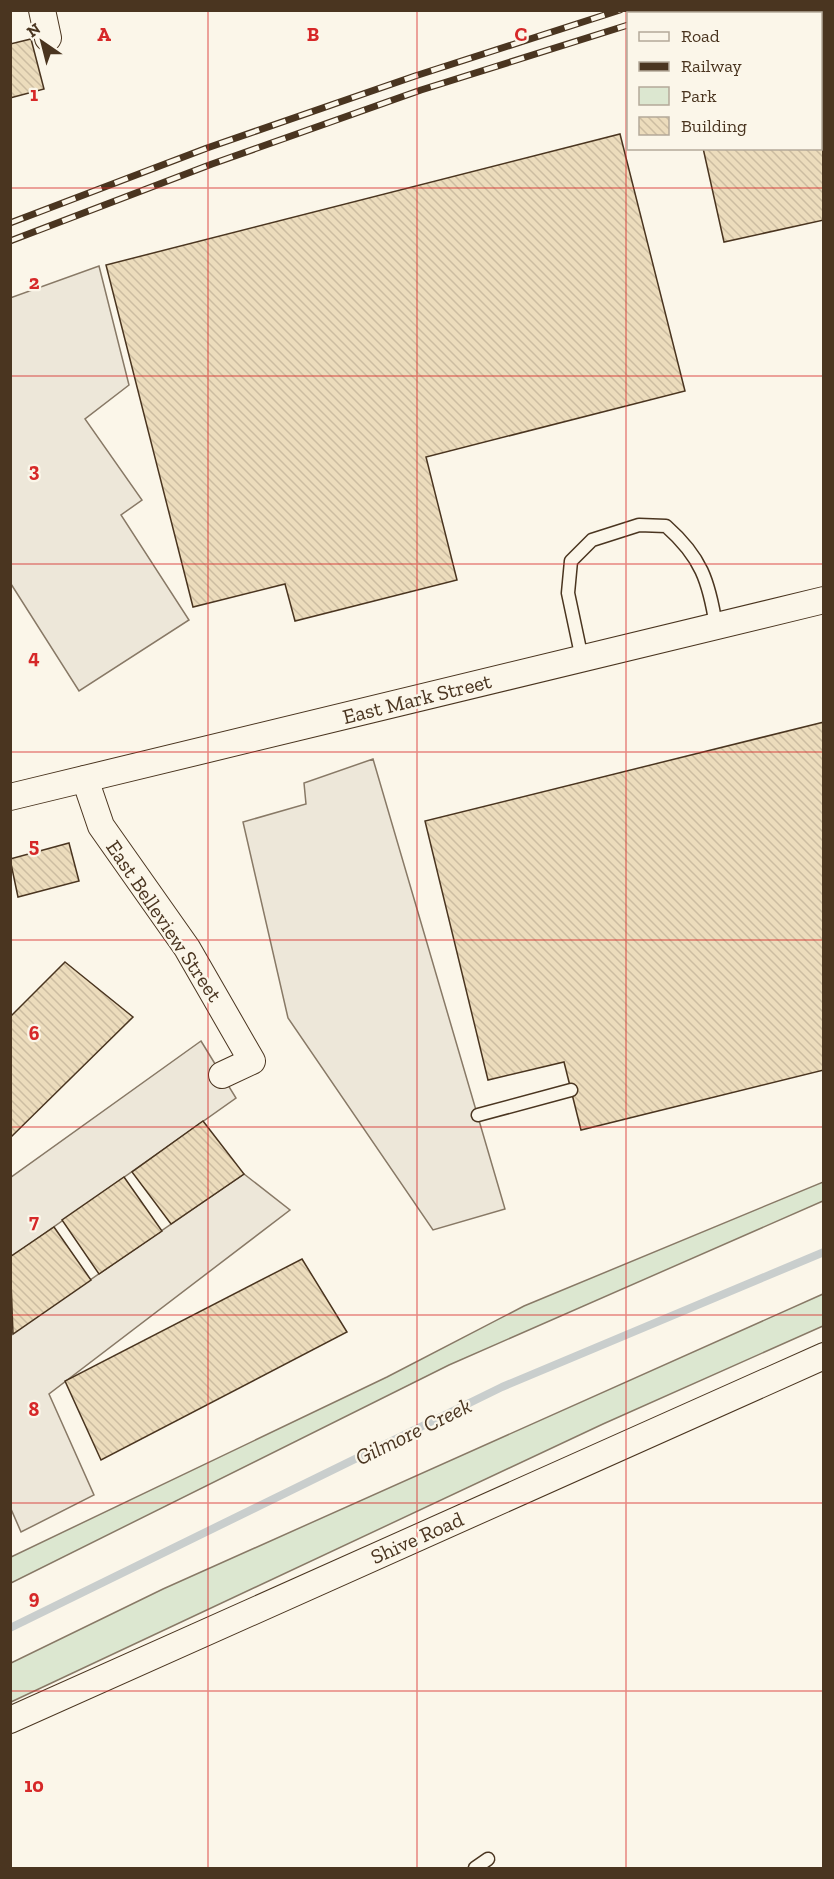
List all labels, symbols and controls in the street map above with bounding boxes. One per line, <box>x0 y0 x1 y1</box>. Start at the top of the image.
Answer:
north arrow <box>12 12 72 72</box>
legend <box>627 12 822 150</box>
text: N <box>23 19 44 41</box>
text: A <box>97 22 111 46</box>
text: B <box>307 22 319 46</box>
text: C <box>515 22 528 46</box>
text: Road <box>681 25 720 47</box>
text: Railway <box>681 55 743 77</box>
text: 1 <box>30 82 38 106</box>
text: Park <box>681 85 717 107</box>
text: Building <box>681 115 747 137</box>
text: 2 <box>29 270 40 294</box>
text: 3 <box>29 458 40 482</box>
text: 4 <box>28 645 40 669</box>
street label: East Mark Street <box>340 668 494 729</box>
text: 5 <box>29 833 39 857</box>
street label: East Belleview Street <box>101 835 228 1006</box>
text: 6 <box>29 1021 40 1045</box>
text: 7 <box>29 1209 39 1233</box>
water label: Gilmore Creek <box>351 1392 476 1471</box>
text: 8 <box>29 1397 40 1421</box>
street label: Shive Road <box>367 1506 467 1569</box>
text: 9 <box>29 1585 40 1609</box>
text: 10 <box>24 1773 44 1797</box>

